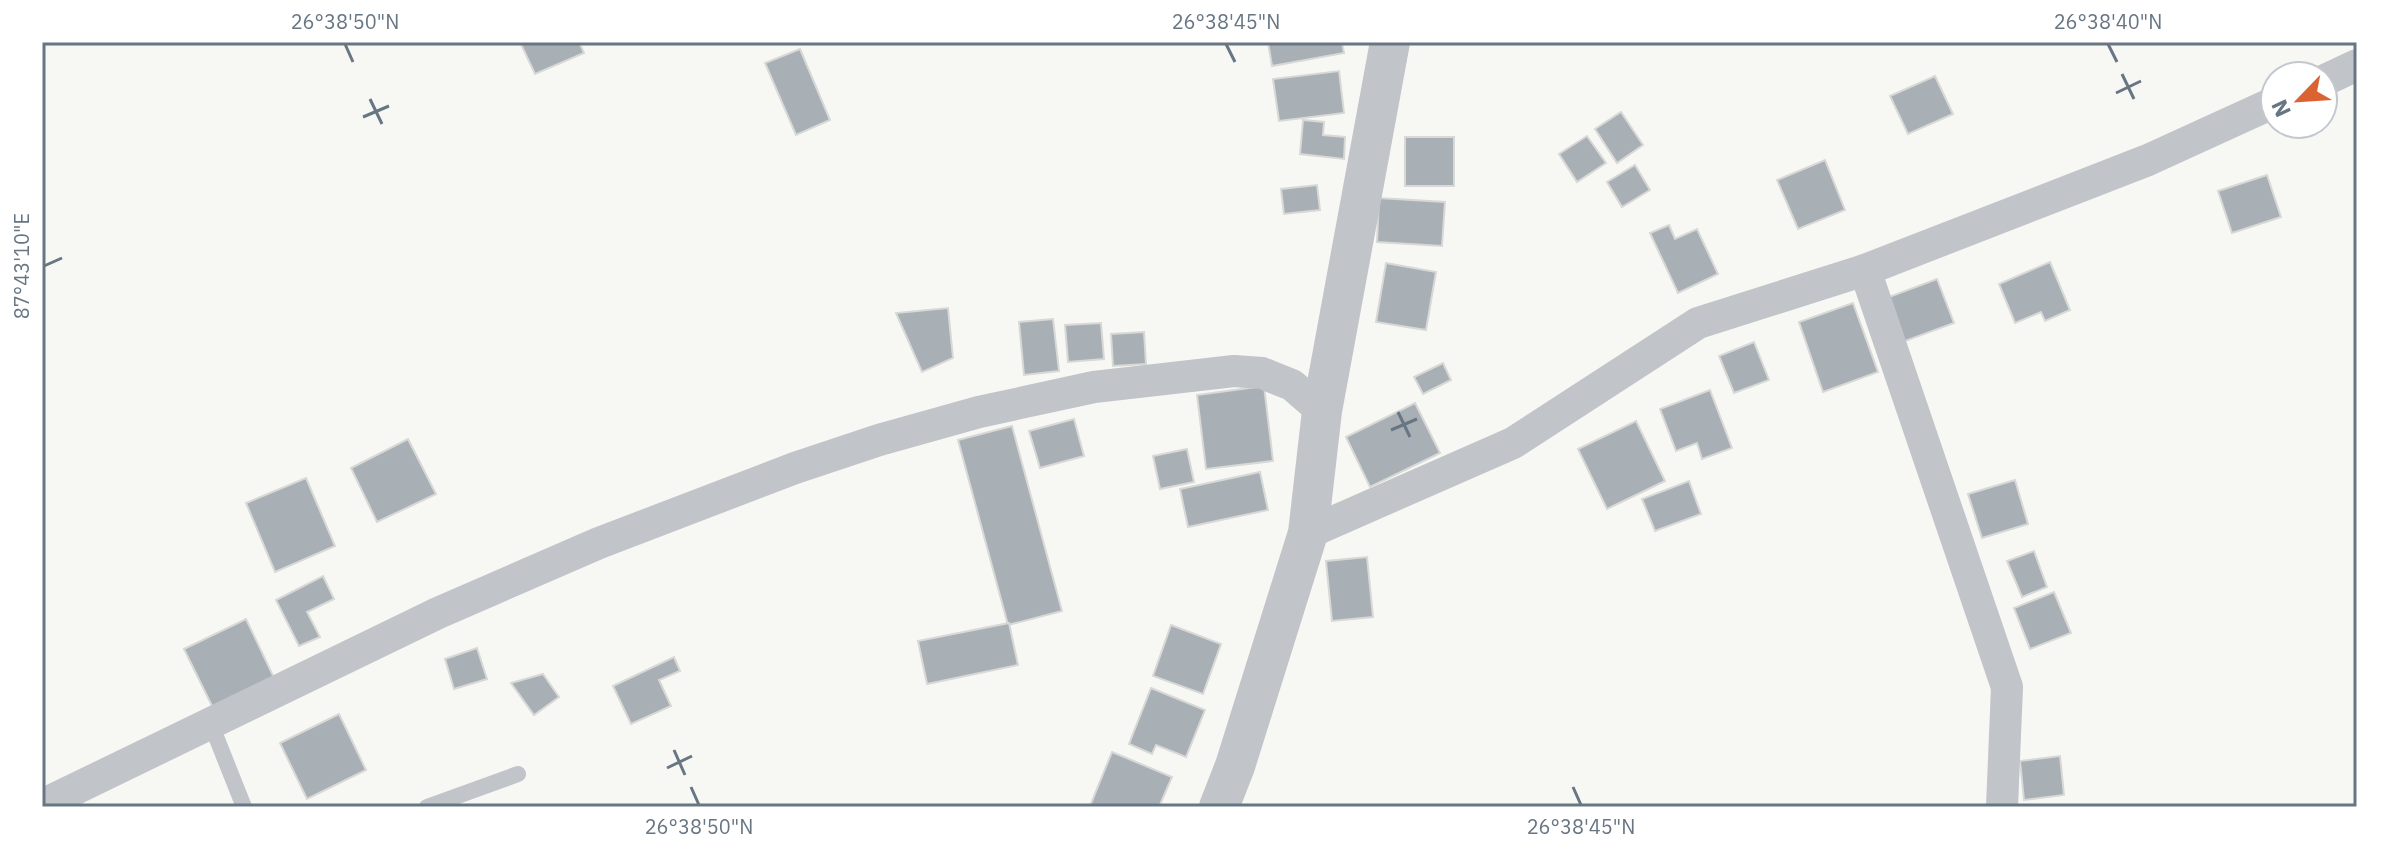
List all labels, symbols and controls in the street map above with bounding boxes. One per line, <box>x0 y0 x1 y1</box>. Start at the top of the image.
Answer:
text: 26°38'50"N <box>291 8 399 35</box>
text: 26°38'45"N <box>1172 8 1280 35</box>
text: 26°38'40"N <box>2054 8 2162 35</box>
north arrow <box>2259 60 2339 140</box>
text: N <box>2264 95 2297 122</box>
text: 87°43'10"E <box>8 213 35 319</box>
text: 26°38'50"N <box>645 813 753 840</box>
text: 26°38'45"N <box>1527 813 1635 840</box>

